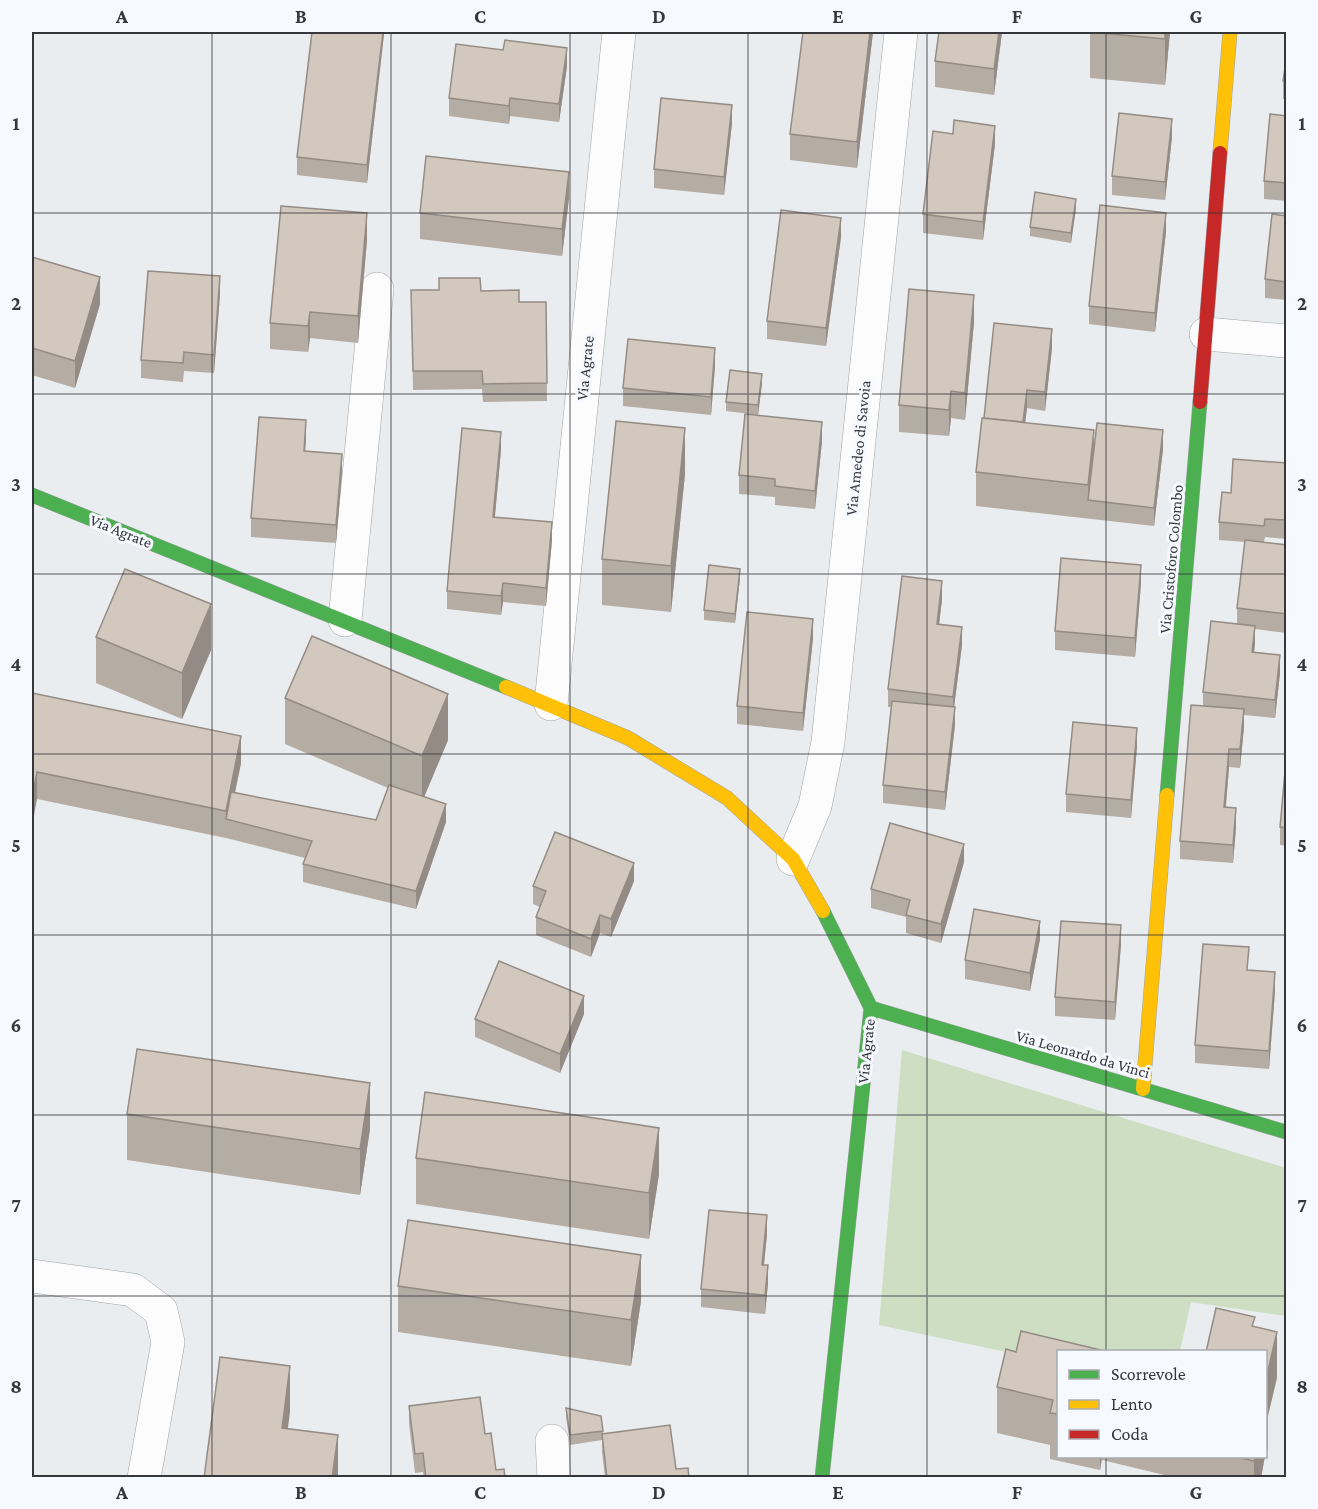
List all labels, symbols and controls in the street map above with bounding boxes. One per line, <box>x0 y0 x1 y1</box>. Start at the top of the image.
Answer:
text: A <box>115 5 129 27</box>
text: B <box>295 5 307 27</box>
text: C <box>474 5 486 27</box>
text: D <box>652 5 666 27</box>
text: E <box>832 5 844 27</box>
text: F <box>1012 5 1023 27</box>
text: G <box>1190 5 1203 27</box>
text: 1 <box>12 112 20 134</box>
text: 1 <box>1298 112 1306 134</box>
text: 2 <box>11 292 21 314</box>
text: 2 <box>1297 292 1307 314</box>
street label: Via Agrate <box>573 335 598 401</box>
street label: Via Amedeo di Savoia <box>842 379 874 517</box>
text: 3 <box>11 473 21 495</box>
text: 3 <box>1297 473 1307 495</box>
street label: Via Cristoforo Colombo <box>1156 484 1186 634</box>
street label: Via Agrate <box>87 511 154 552</box>
text: 4 <box>11 653 22 675</box>
text: 4 <box>1297 653 1308 675</box>
text: 5 <box>11 834 21 856</box>
text: 5 <box>1297 834 1307 856</box>
text: 6 <box>11 1014 21 1036</box>
text: 6 <box>1297 1014 1307 1036</box>
street label: Via Agrate <box>854 1018 879 1084</box>
street label: Via Leonardo da Vinci <box>1014 1027 1152 1081</box>
text: 7 <box>11 1194 21 1216</box>
text: 7 <box>1297 1194 1307 1216</box>
legend <box>1057 1350 1267 1458</box>
text: Scorrevole <box>1111 1364 1186 1384</box>
text: 8 <box>10 1375 22 1397</box>
text: 8 <box>1296 1375 1308 1397</box>
text: Lento <box>1111 1394 1152 1414</box>
text: Coda <box>1111 1424 1148 1444</box>
text: A <box>115 1481 129 1503</box>
text: B <box>295 1481 307 1503</box>
text: C <box>474 1481 486 1503</box>
text: D <box>652 1481 666 1503</box>
text: E <box>832 1481 844 1503</box>
text: F <box>1012 1481 1023 1503</box>
text: G <box>1190 1481 1203 1503</box>

